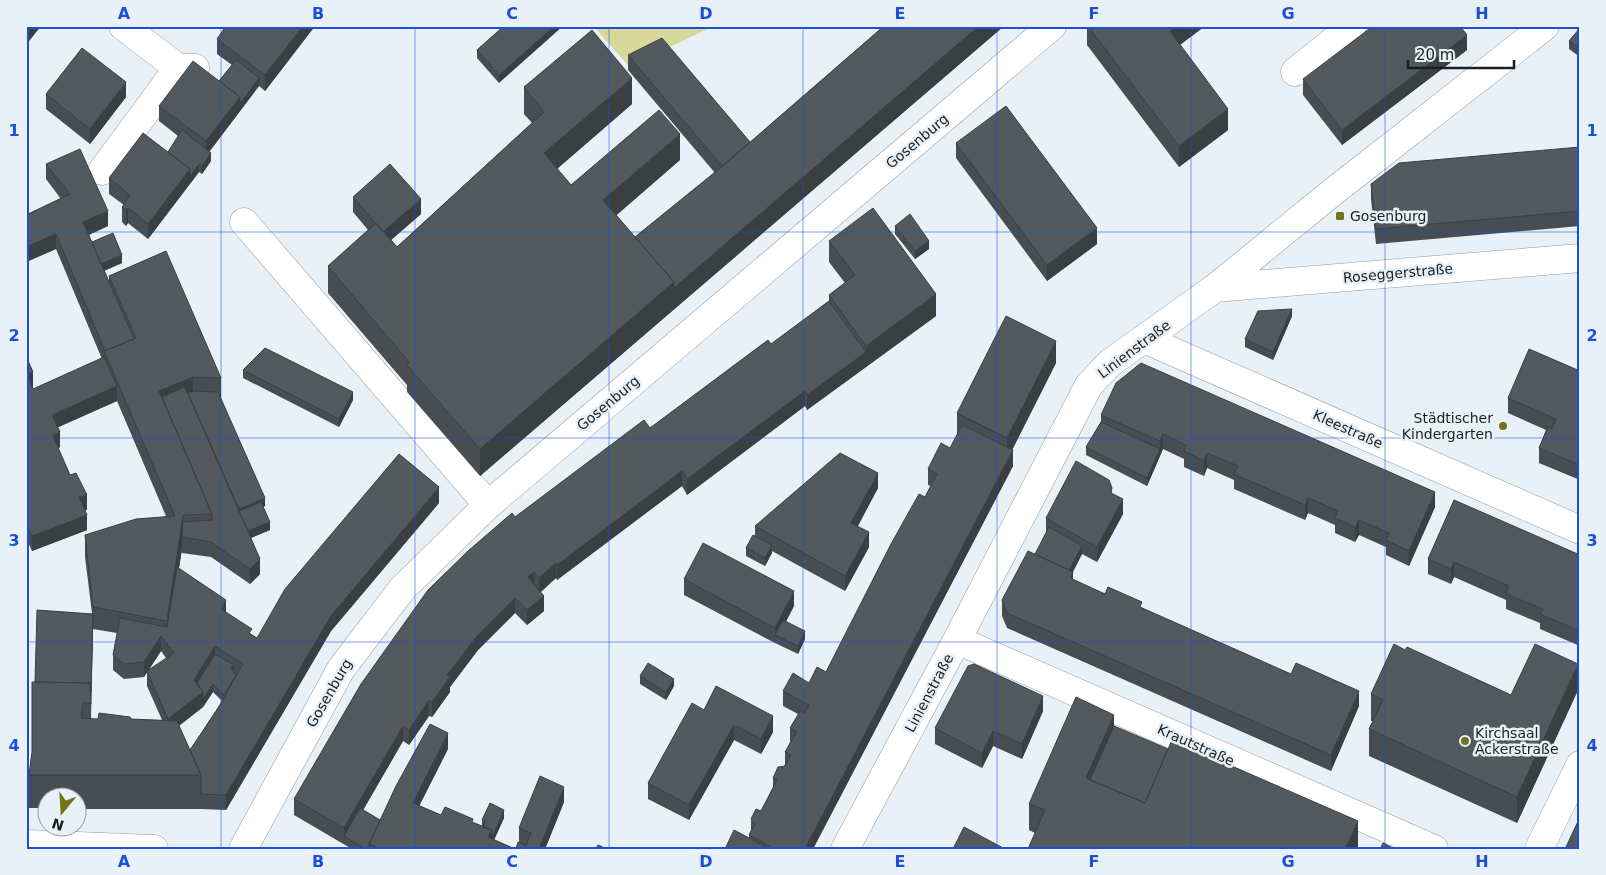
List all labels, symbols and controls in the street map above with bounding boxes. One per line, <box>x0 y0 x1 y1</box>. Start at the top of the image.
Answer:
text: A <box>118 4 131 23</box>
text: B <box>312 4 324 23</box>
text: C <box>506 4 518 23</box>
text: D <box>699 4 713 23</box>
text: E <box>895 4 905 23</box>
text: F <box>1089 4 1099 23</box>
text: G <box>1281 4 1295 23</box>
text: H <box>1475 4 1489 23</box>
scale bar <box>1408 38 1515 70</box>
text: 20 m <box>1416 46 1454 64</box>
street label: Gosenburg <box>883 110 951 172</box>
text: 1 <box>8 121 20 140</box>
text: 1 <box>1586 121 1598 140</box>
place label: Gosenburg <box>1350 208 1426 224</box>
marker: Gosenburg <box>1334 210 1346 222</box>
street label: Roseggerstraße <box>1342 260 1454 286</box>
street label: Linienstraße <box>1095 317 1173 381</box>
text: 2 <box>8 326 20 345</box>
text: 2 <box>1586 326 1598 345</box>
street label: Gosenburg <box>574 372 642 434</box>
street label: Kleestraße <box>1311 406 1385 452</box>
place label: Städtischer Kindergarten <box>1402 410 1493 442</box>
marker: Städtischer Kindergarten <box>1497 420 1509 432</box>
text: 3 <box>8 531 20 550</box>
text: 3 <box>1586 531 1598 550</box>
street label: Linienstraße <box>902 651 956 735</box>
street label: Gosenburg <box>303 656 355 730</box>
street label: Krautstraße <box>1155 721 1237 769</box>
place label: Kirchsaal Ackerstraße <box>1475 725 1559 757</box>
marker: Kirchsaal Ackerstraße <box>1459 735 1471 747</box>
text: 4 <box>8 736 20 755</box>
text: 4 <box>1586 736 1598 755</box>
north arrow <box>38 788 88 838</box>
text: N <box>50 815 66 834</box>
text: A <box>118 852 131 871</box>
text: B <box>312 852 324 871</box>
text: C <box>506 852 518 871</box>
text: D <box>699 852 713 871</box>
text: E <box>895 852 905 871</box>
text: F <box>1089 852 1099 871</box>
text: G <box>1281 852 1295 871</box>
text: H <box>1475 852 1489 871</box>

